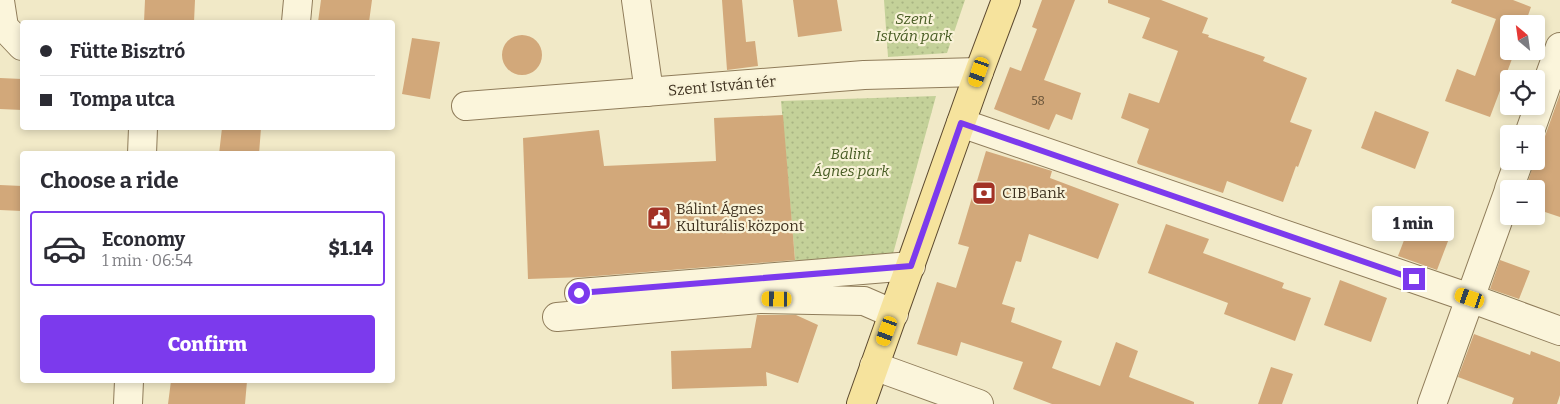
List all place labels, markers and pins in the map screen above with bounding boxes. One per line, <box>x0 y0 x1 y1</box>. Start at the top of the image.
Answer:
bank icon: CIB Bank <box>971 180 997 206</box>
place label: CIB Bank <box>1002 184 1066 202</box>
place label: Bálint Ágnes Kulturális központ <box>676 200 805 235</box>
public building icon: Bálint Ágnes Kulturális központ <box>646 205 672 231</box>

